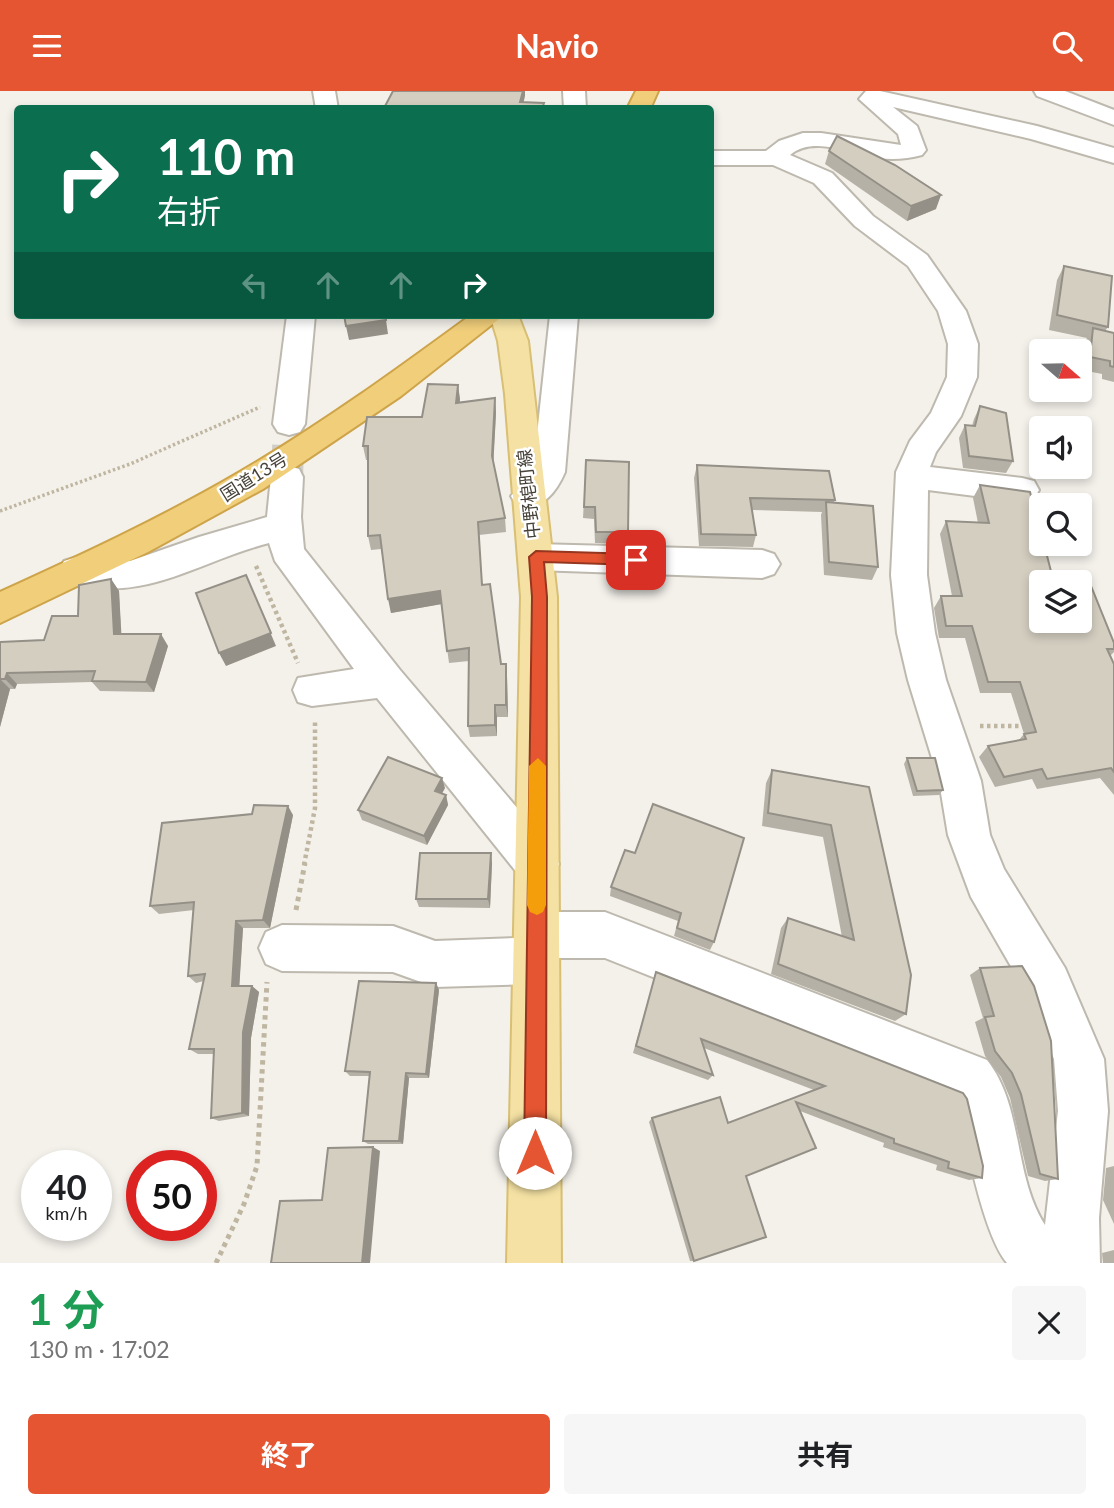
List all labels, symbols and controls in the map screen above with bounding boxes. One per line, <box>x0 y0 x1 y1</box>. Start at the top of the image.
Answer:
text: Navio <box>515 26 599 65</box>
icon: menu <box>28 27 66 65</box>
icon: search <box>1048 27 1086 65</box>
text: 110 m <box>157 127 295 185</box>
icon: right <box>42 133 133 224</box>
text: 右折 <box>157 191 221 230</box>
icon: left <box>236 266 274 304</box>
icon: ahead <box>309 266 347 304</box>
icon: ahead <box>382 266 420 304</box>
icon: right <box>455 266 493 304</box>
north arrow <box>1029 339 1092 403</box>
map controls <box>1029 339 1092 633</box>
button: sound <box>1029 416 1092 479</box>
street label: 国道13号 <box>216 447 291 505</box>
street label: 中野梍町線 <box>512 448 544 540</box>
button: search <box>1029 493 1092 556</box>
pin <box>606 530 666 590</box>
icon: arrive <box>617 541 655 579</box>
button: layers <box>1029 570 1092 633</box>
position arrow <box>498 1116 572 1190</box>
speed limit sign: 50 <box>126 1150 217 1241</box>
text: 40 <box>46 1165 87 1207</box>
text: km/h <box>45 1202 88 1224</box>
text: 1 分 <box>28 1284 105 1334</box>
button: close <box>1012 1286 1086 1360</box>
text: 130 m · 17:02 <box>28 1335 170 1363</box>
button: 終了 <box>28 1414 550 1494</box>
button: 共有 <box>564 1414 1086 1494</box>

